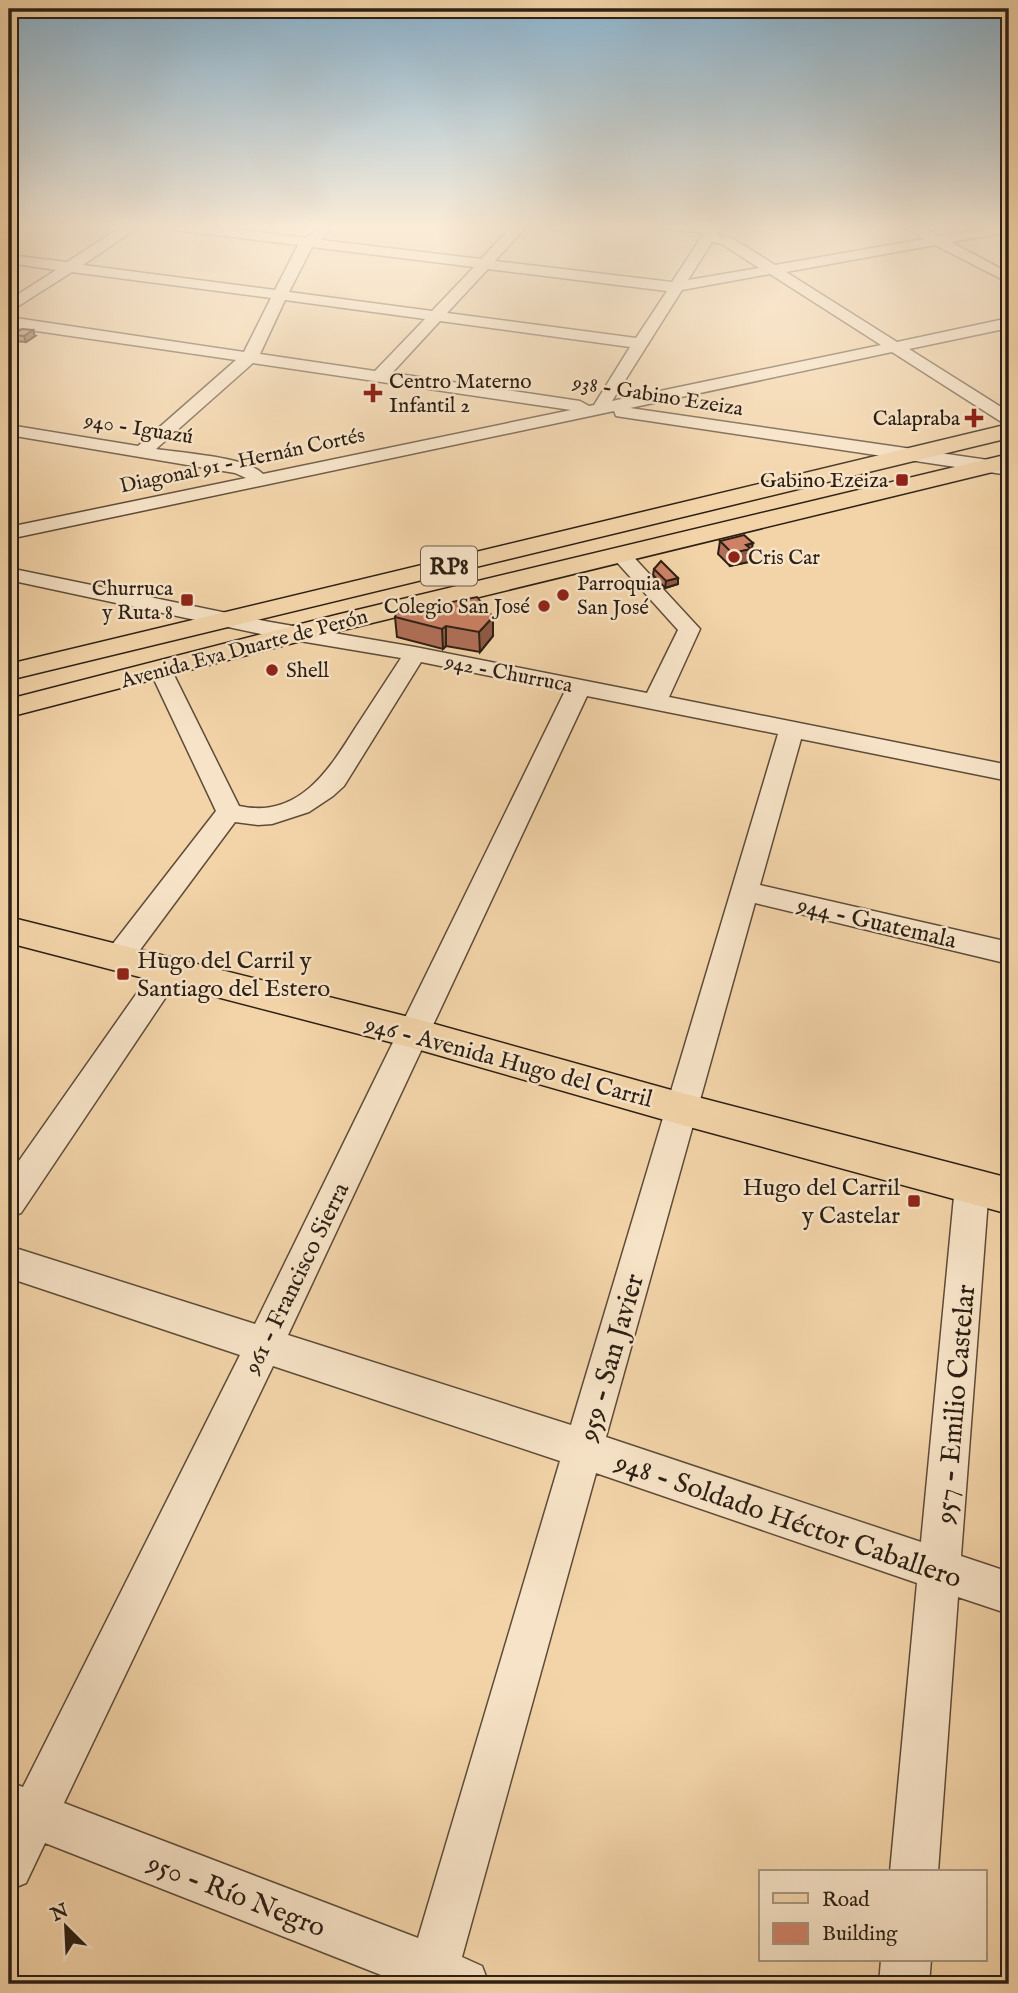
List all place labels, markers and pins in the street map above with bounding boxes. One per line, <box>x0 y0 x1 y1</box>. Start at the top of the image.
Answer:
place label: Centro Materno Infantil 2 <box>389 369 532 420</box>
marker: Centro Materno Infantil 2 <box>363 383 383 403</box>
place label: Calapraba <box>873 406 961 433</box>
marker: Calapraba <box>966 410 982 426</box>
place label: Gabino Ezeiza <box>760 468 889 495</box>
marker: Gabino Ezeiza <box>894 472 910 488</box>
place label: Cris Car <box>748 545 820 572</box>
marker: Cris Car <box>726 549 742 565</box>
place label: Parroquia San José <box>577 571 662 622</box>
place label: Churruca y Ruta 8 <box>92 576 174 627</box>
marker: Parroquia San José <box>555 587 571 603</box>
marker: Churruca y Ruta 8 <box>179 592 195 608</box>
place label: Colegio San José <box>384 594 530 621</box>
marker: Colegio San José <box>536 598 552 614</box>
place label: Shell <box>286 658 329 685</box>
marker: Shell <box>264 662 280 678</box>
place label: Hugo del Carril y Santiago del Estero <box>137 946 330 1005</box>
marker: Hugo del Carril y Santiago del Estero <box>115 966 131 982</box>
place label: Hugo del Carril y Castelar <box>742 1173 900 1232</box>
marker: Hugo del Carril y Castelar <box>906 1193 922 1209</box>

